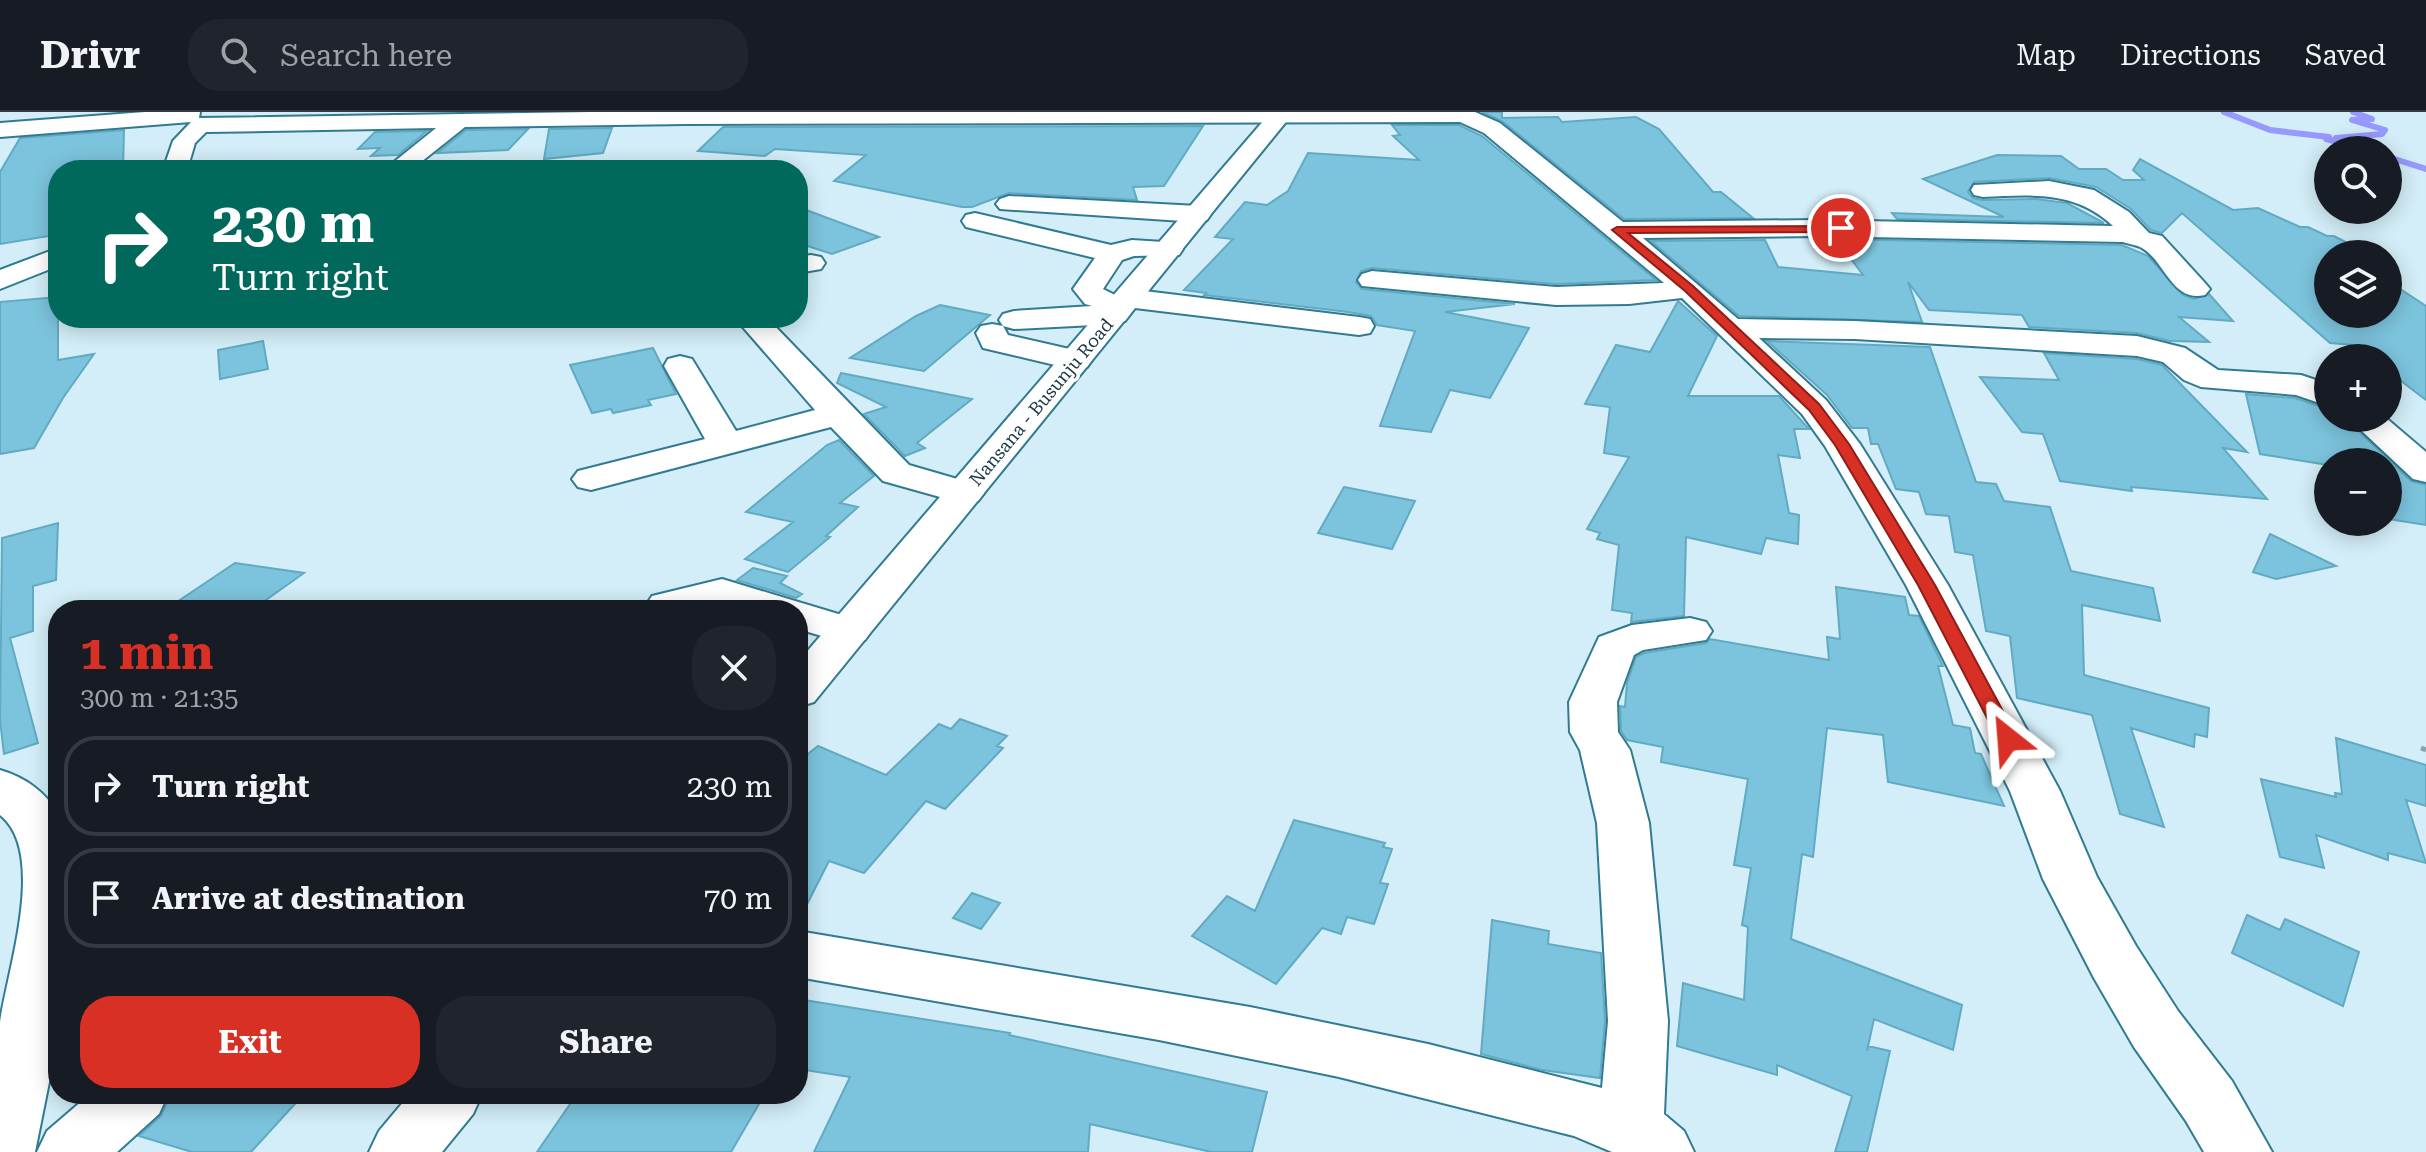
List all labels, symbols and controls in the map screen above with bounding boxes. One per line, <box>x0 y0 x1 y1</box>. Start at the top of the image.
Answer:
search box <box>188 19 748 91</box>
text: Drivr <box>40 33 140 77</box>
icon: search <box>216 33 260 77</box>
text: Search here <box>280 38 452 73</box>
text: Map <box>2016 39 2076 72</box>
text: Directions <box>2120 39 2261 72</box>
text: Saved <box>2305 39 2386 72</box>
map controls <box>2314 136 2402 536</box>
button: search <box>2314 136 2402 224</box>
text: 230 m <box>212 190 374 256</box>
icon: right <box>80 192 184 296</box>
pin <box>1807 194 1875 262</box>
icon: arrive <box>1819 206 1863 250</box>
button: layers <box>2314 240 2402 328</box>
text: Turn right <box>212 257 389 299</box>
street label: Nansana - Busunju Road <box>965 314 1117 490</box>
button: + <box>2314 344 2402 432</box>
button: − <box>2314 448 2402 536</box>
text: 1 min <box>80 625 213 681</box>
button: close <box>692 626 776 710</box>
text: 300 m · 21:35 <box>80 683 239 713</box>
position arrow <box>1966 697 2050 781</box>
icon: right <box>84 764 128 808</box>
text: Turn right <box>152 769 309 804</box>
text: 230 m <box>687 769 772 804</box>
icon: arrive <box>84 876 128 920</box>
text: Arrive at destination <box>152 881 465 916</box>
text: 70 m <box>703 881 772 916</box>
button: Exit <box>80 996 420 1088</box>
button: Share <box>436 996 776 1088</box>

